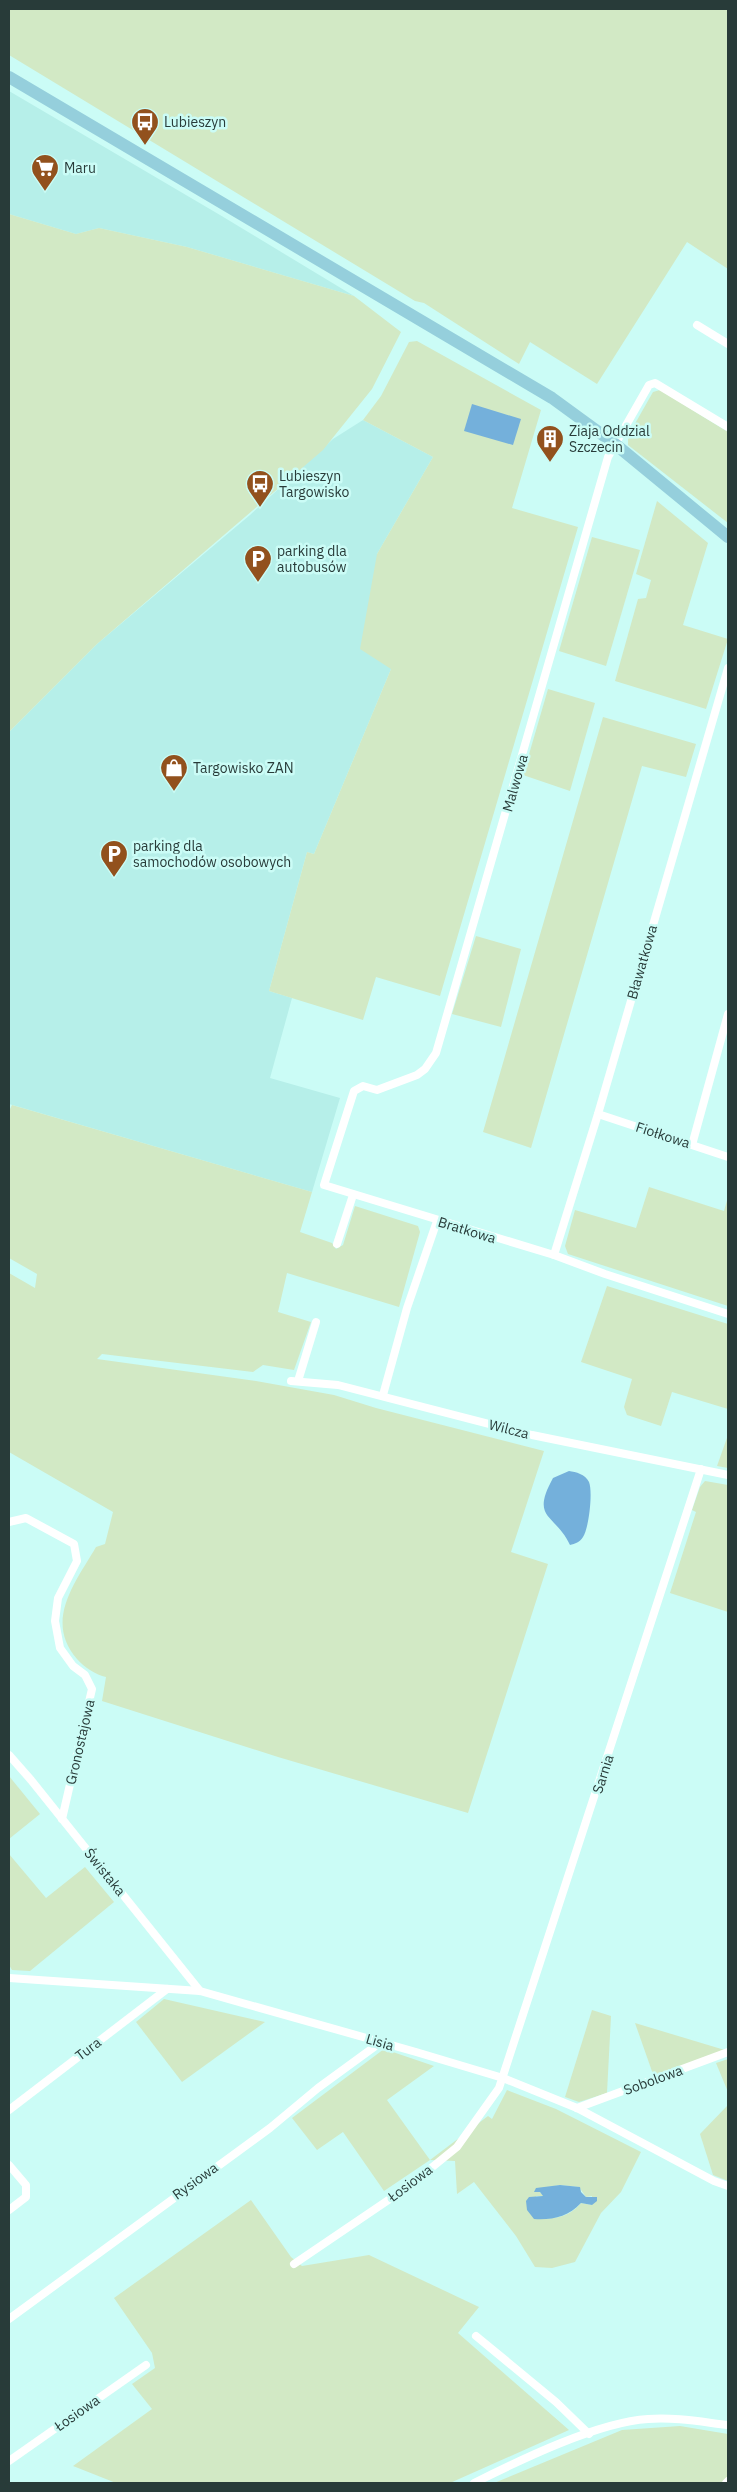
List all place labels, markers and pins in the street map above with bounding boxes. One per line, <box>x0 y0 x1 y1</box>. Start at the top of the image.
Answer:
bus stop icon: Lubieszyn <box>130 107 160 146</box>
place label: Lubieszyn <box>164 113 226 131</box>
supermarket icon: Maru <box>30 153 60 192</box>
place label: Maru <box>64 159 96 177</box>
place label: Ziaja Oddzial Szczecin <box>569 422 650 456</box>
building icon: Ziaja Oddzial Szczecin <box>535 424 565 463</box>
place label: Lubieszyn Targowisko <box>279 467 350 501</box>
bus stop icon: Lubieszyn Targowisko <box>245 469 275 508</box>
place label: parking dla autobusów <box>277 542 347 576</box>
parking icon: parking dla autobusów <box>243 544 273 583</box>
shop icon: Targowisko ZAN <box>159 753 189 792</box>
place label: Targowisko ZAN <box>193 759 294 777</box>
place label: parking dla samochodów osobowych <box>133 837 291 871</box>
parking icon: parking dla samochodów osobowych <box>99 839 129 878</box>

